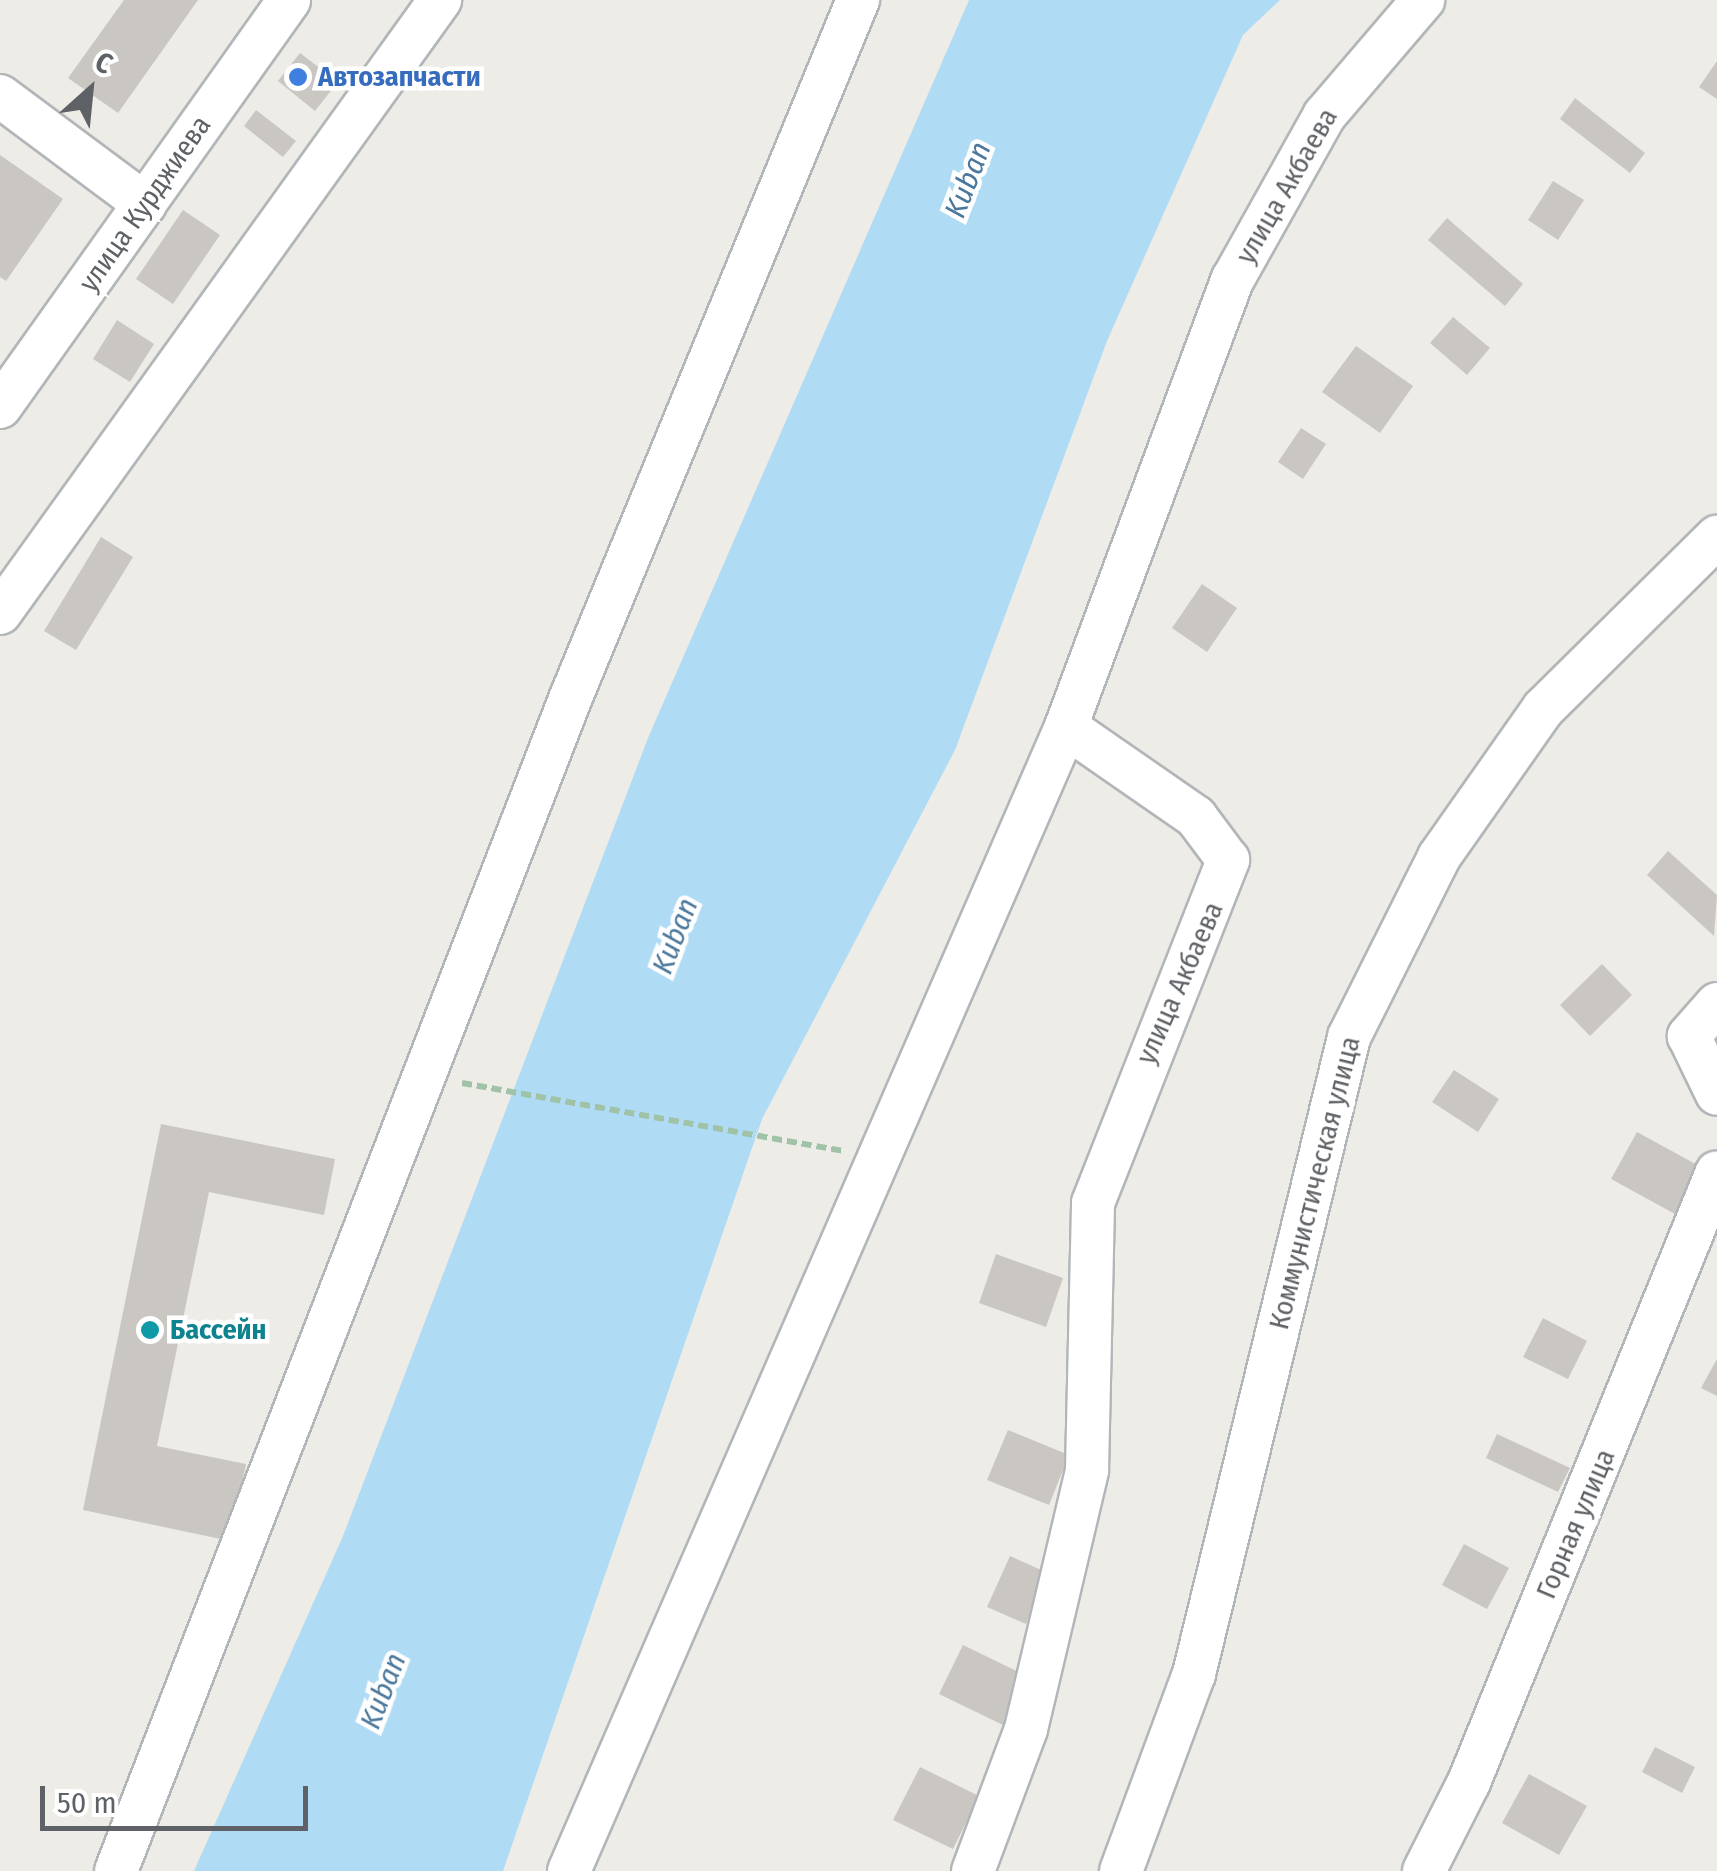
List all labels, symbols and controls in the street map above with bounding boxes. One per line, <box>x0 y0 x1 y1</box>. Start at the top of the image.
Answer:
north arrow <box>40 40 140 140</box>
text: С <box>90 45 118 81</box>
place label: Автозапчасти <box>318 60 481 94</box>
marker: Автозапчасти <box>287 66 309 88</box>
street label: улица Акбаева <box>1229 102 1345 270</box>
street label: улица Курджиева <box>72 110 218 298</box>
water label: Kuban <box>937 137 999 223</box>
water label: Kuban <box>644 893 706 979</box>
street label: улица Акбаева <box>1129 897 1231 1069</box>
street label: Коммунистическая улица <box>1262 1033 1368 1333</box>
place label: Бассейн <box>170 1313 266 1347</box>
marker: Бассейн <box>139 1319 161 1341</box>
street label: Горная улица <box>1529 1444 1623 1604</box>
water label: Kuban <box>352 1648 414 1734</box>
scale bar <box>45 1766 312 1828</box>
text: 50 m <box>57 1785 117 1821</box>

